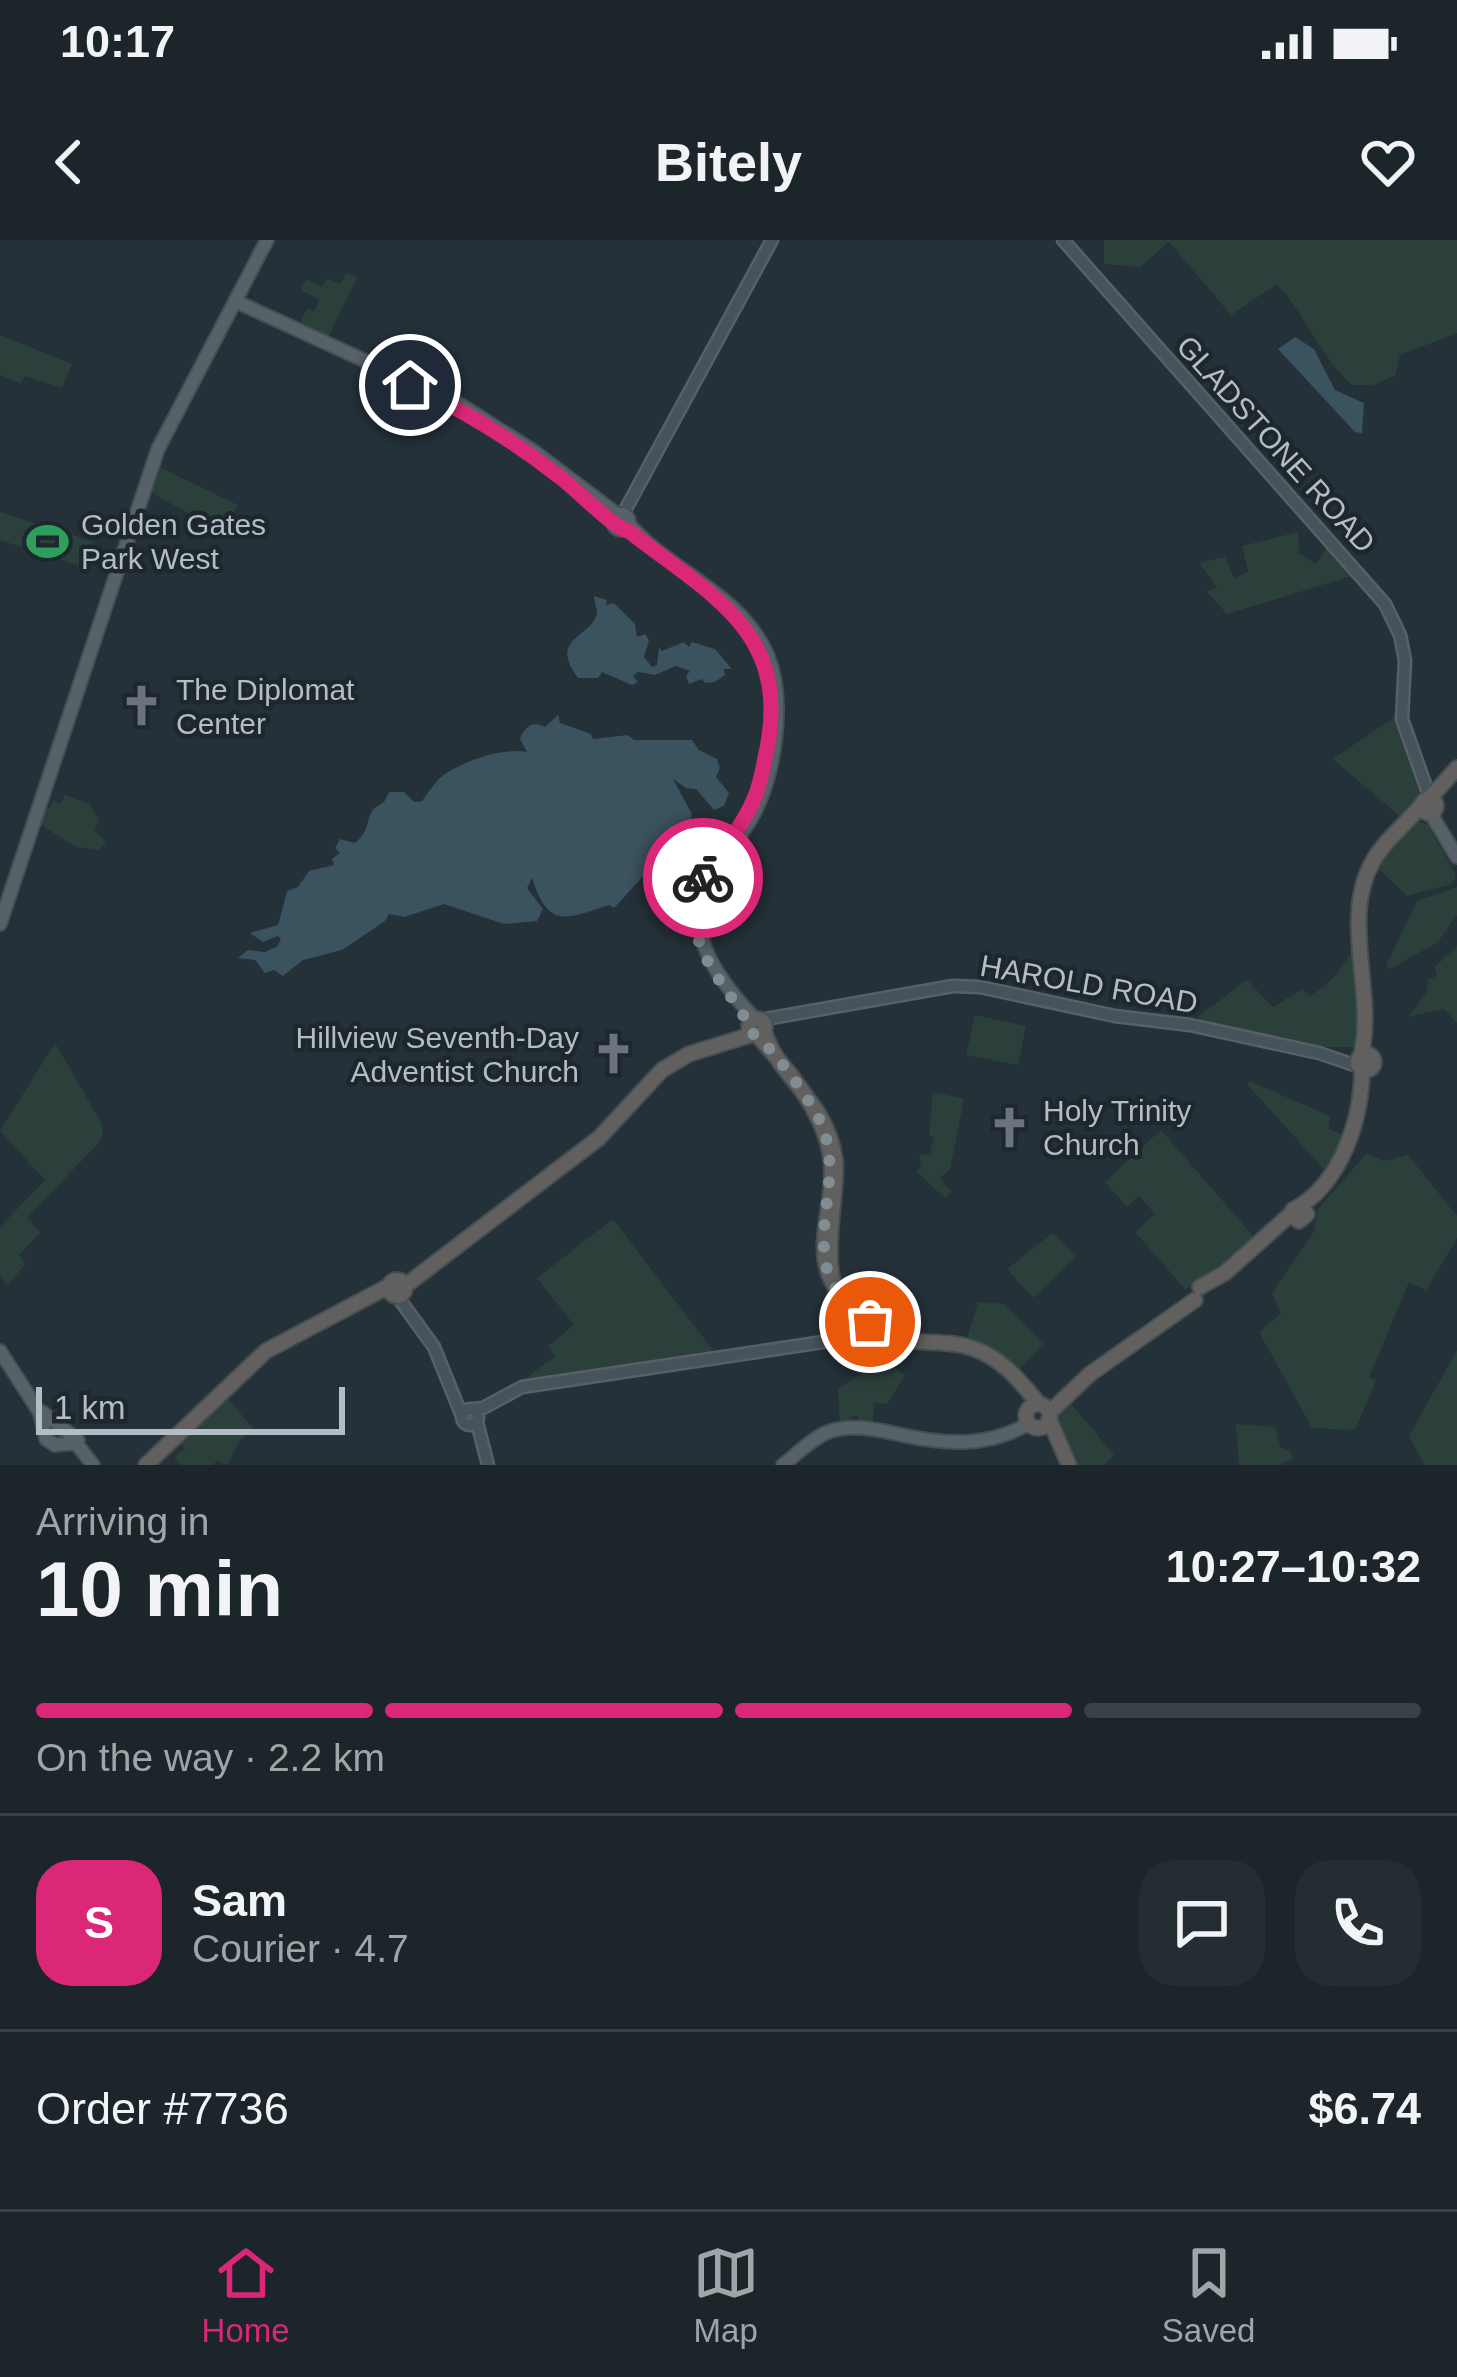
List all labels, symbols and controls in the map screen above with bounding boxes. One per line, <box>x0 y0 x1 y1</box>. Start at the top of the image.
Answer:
text: 10:17 <box>60 16 175 67</box>
icon: back <box>36 129 102 195</box>
icon: heart <box>1355 129 1421 195</box>
text: Bitely <box>655 132 802 192</box>
street label: GLADSTONE ROAD <box>1170 329 1382 559</box>
pin <box>359 334 461 436</box>
icon: home <box>377 352 443 418</box>
place label: Golden Gates Park West <box>81 508 266 575</box>
sports icon: Golden Gates Park West <box>24 518 70 564</box>
place label: The Diplomat Center <box>176 673 355 740</box>
church icon: The Diplomat Center <box>119 683 165 729</box>
courier <box>643 818 763 938</box>
icon: bike <box>670 845 736 911</box>
street label: HAROLD ROAD <box>978 949 1200 1019</box>
place label: Hillview Seventh-Day Adventist Church <box>296 1021 579 1088</box>
church icon: Hillview Seventh-Day Adventist Church <box>590 1031 636 1077</box>
place label: Holy Trinity Church <box>1043 1094 1191 1161</box>
church icon: Holy Trinity Church <box>986 1104 1032 1150</box>
pin <box>819 1271 921 1373</box>
icon: bag <box>837 1289 903 1355</box>
scale bar <box>36 1381 345 1434</box>
text: 1 km <box>54 1389 126 1426</box>
text: Arriving in <box>36 1500 209 1543</box>
text: 10:27–10:32 <box>1166 1541 1421 1592</box>
text: 10 min <box>36 1545 283 1633</box>
text: On the way · 2.2 km <box>36 1736 385 1779</box>
button: chat <box>1139 1860 1265 1986</box>
button: phone <box>1295 1860 1421 1986</box>
text: Sam <box>192 1875 287 1926</box>
text: S <box>84 1897 114 1948</box>
text: Courier · 4.7 <box>192 1927 409 1970</box>
text: Order #7736 <box>36 2083 289 2134</box>
text: $6.74 <box>1308 2083 1421 2134</box>
tab: Home <box>202 2240 290 2350</box>
tab: Map <box>693 2240 759 2350</box>
tab: Saved <box>1162 2240 1255 2350</box>

